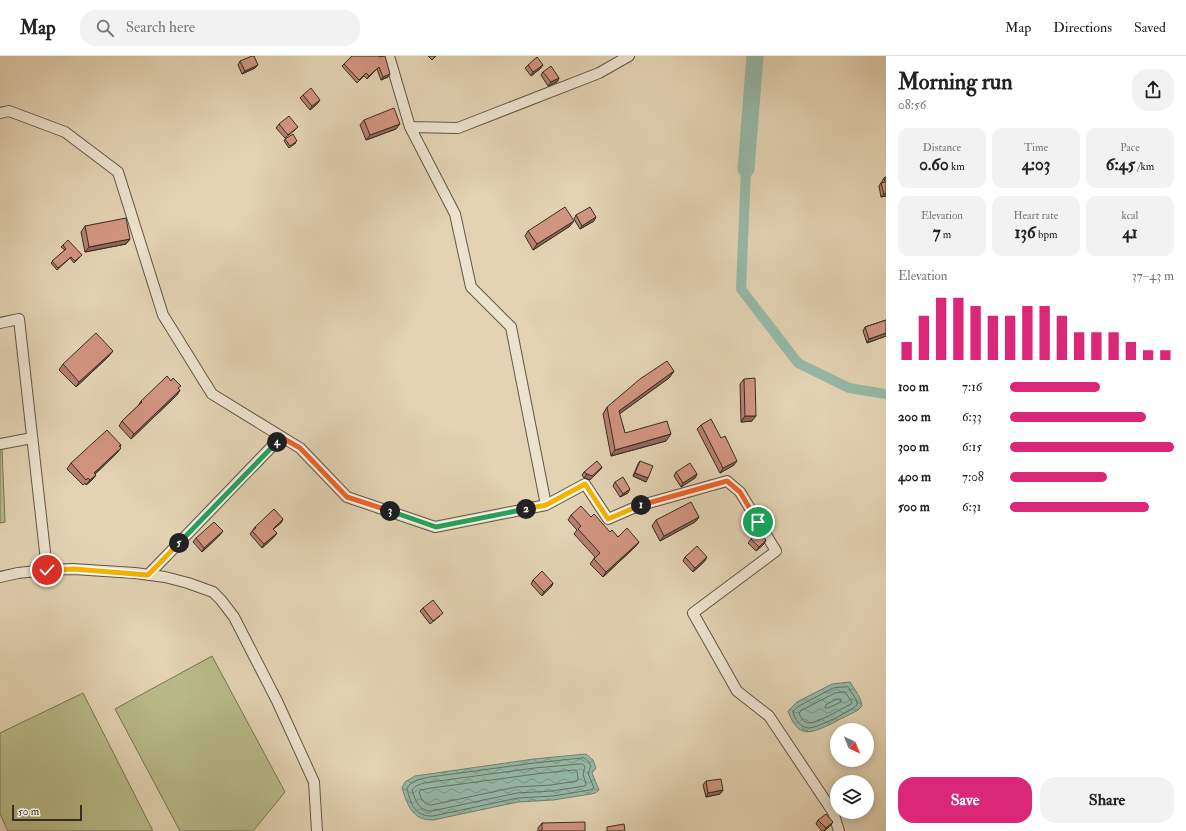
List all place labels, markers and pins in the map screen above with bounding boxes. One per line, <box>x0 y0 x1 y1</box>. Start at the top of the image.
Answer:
pin: 4 <box>267 432 287 452</box>
pin: 1 <box>631 495 651 515</box>
pin: 2 <box>516 499 536 519</box>
pin: 3 <box>380 501 400 521</box>
pin <box>741 505 775 539</box>
pin: 5 <box>169 533 189 553</box>
pin <box>30 553 64 587</box>

